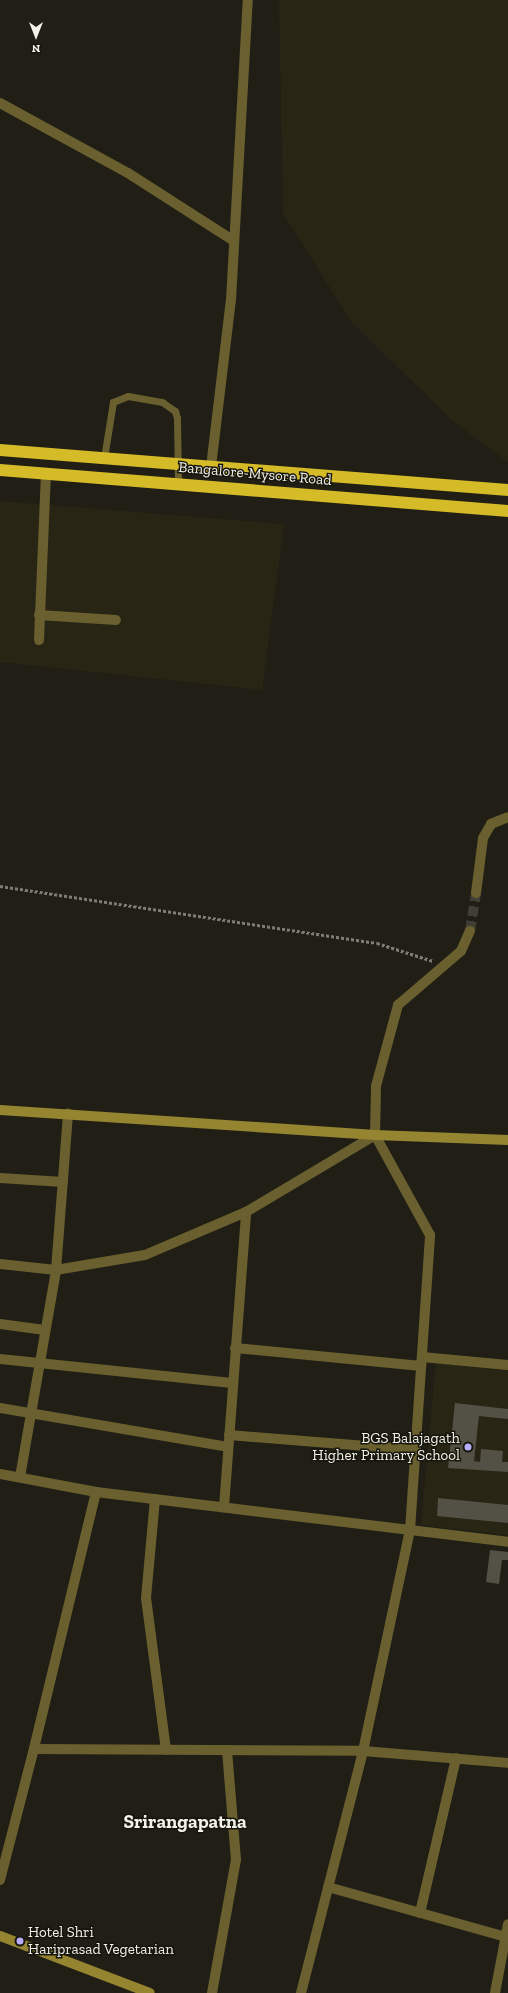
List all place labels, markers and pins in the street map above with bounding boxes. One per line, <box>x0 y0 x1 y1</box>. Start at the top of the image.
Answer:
place label: BGS Balajagath Higher Primary School <box>312 1429 460 1464</box>
marker: BGS Balajagath Higher Primary School <box>463 1442 473 1452</box>
place label: Hotel Shri Hariprasad Vegetarian <box>28 1923 174 1958</box>
marker: Hotel Shri Hariprasad Vegetarian <box>15 1936 25 1946</box>

